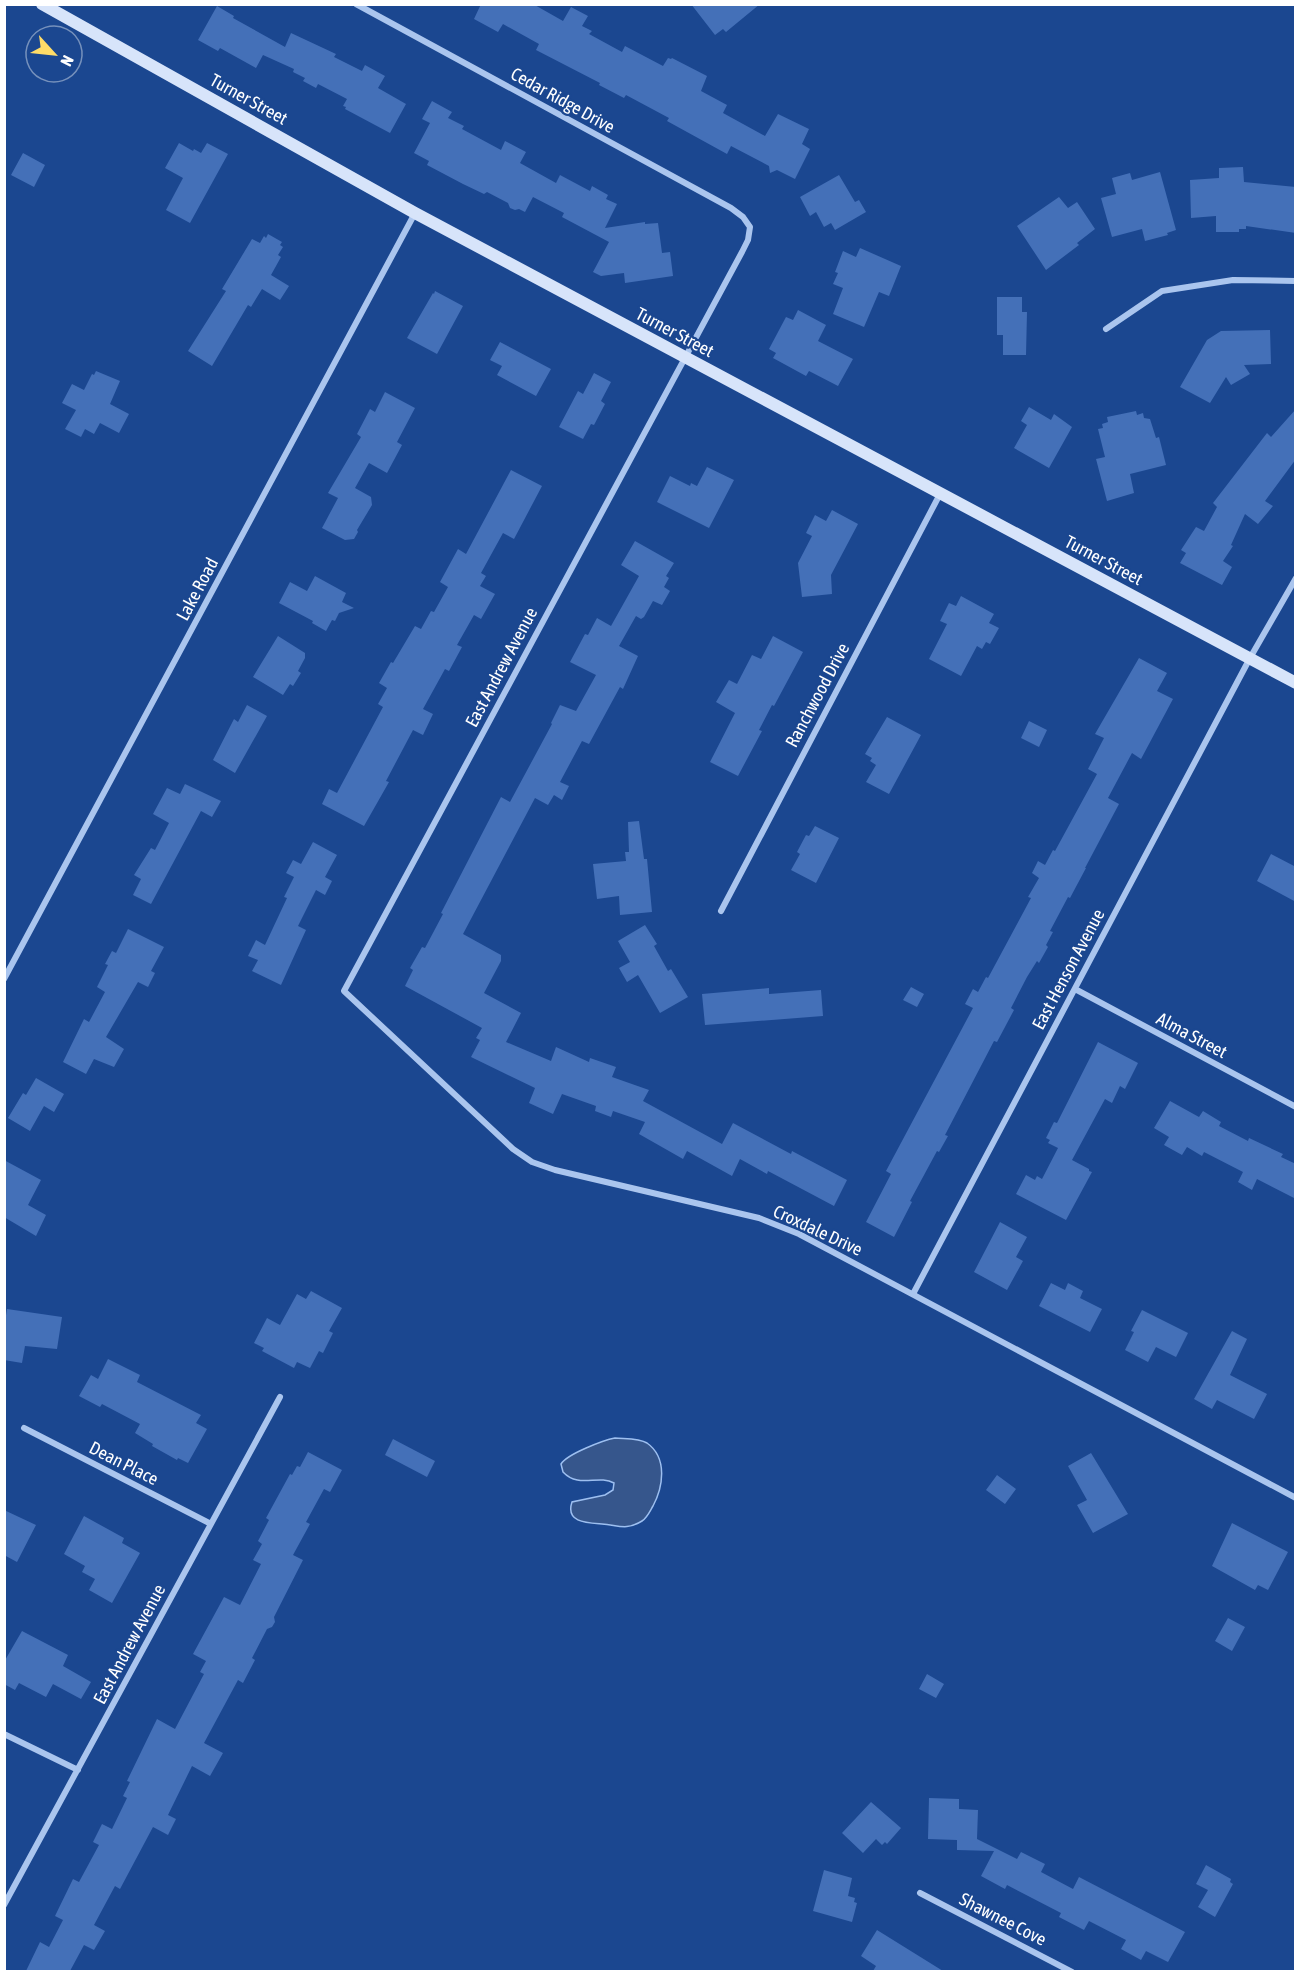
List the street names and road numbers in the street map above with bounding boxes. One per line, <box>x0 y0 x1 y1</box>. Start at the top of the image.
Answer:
street label: Cedar Ridge Drive <box>507 63 619 137</box>
street label: Turner Street <box>207 69 291 129</box>
street label: Turner Street <box>632 303 718 361</box>
street label: Turner Street <box>1061 531 1147 589</box>
street label: Lake Road <box>172 554 222 624</box>
street label: East Andrew Avenue <box>461 604 541 730</box>
street label: Ranchwood Drive <box>781 639 853 751</box>
street label: East Henson Avenue <box>1027 905 1109 1033</box>
street label: Alma Street <box>1153 1008 1231 1062</box>
street label: Croxdale Drive <box>770 1200 866 1260</box>
street label: Dean Place <box>86 1437 162 1489</box>
street label: East Andrew Avenue <box>89 1581 169 1707</box>
street label: Shawnee Cove <box>956 1888 1050 1950</box>

